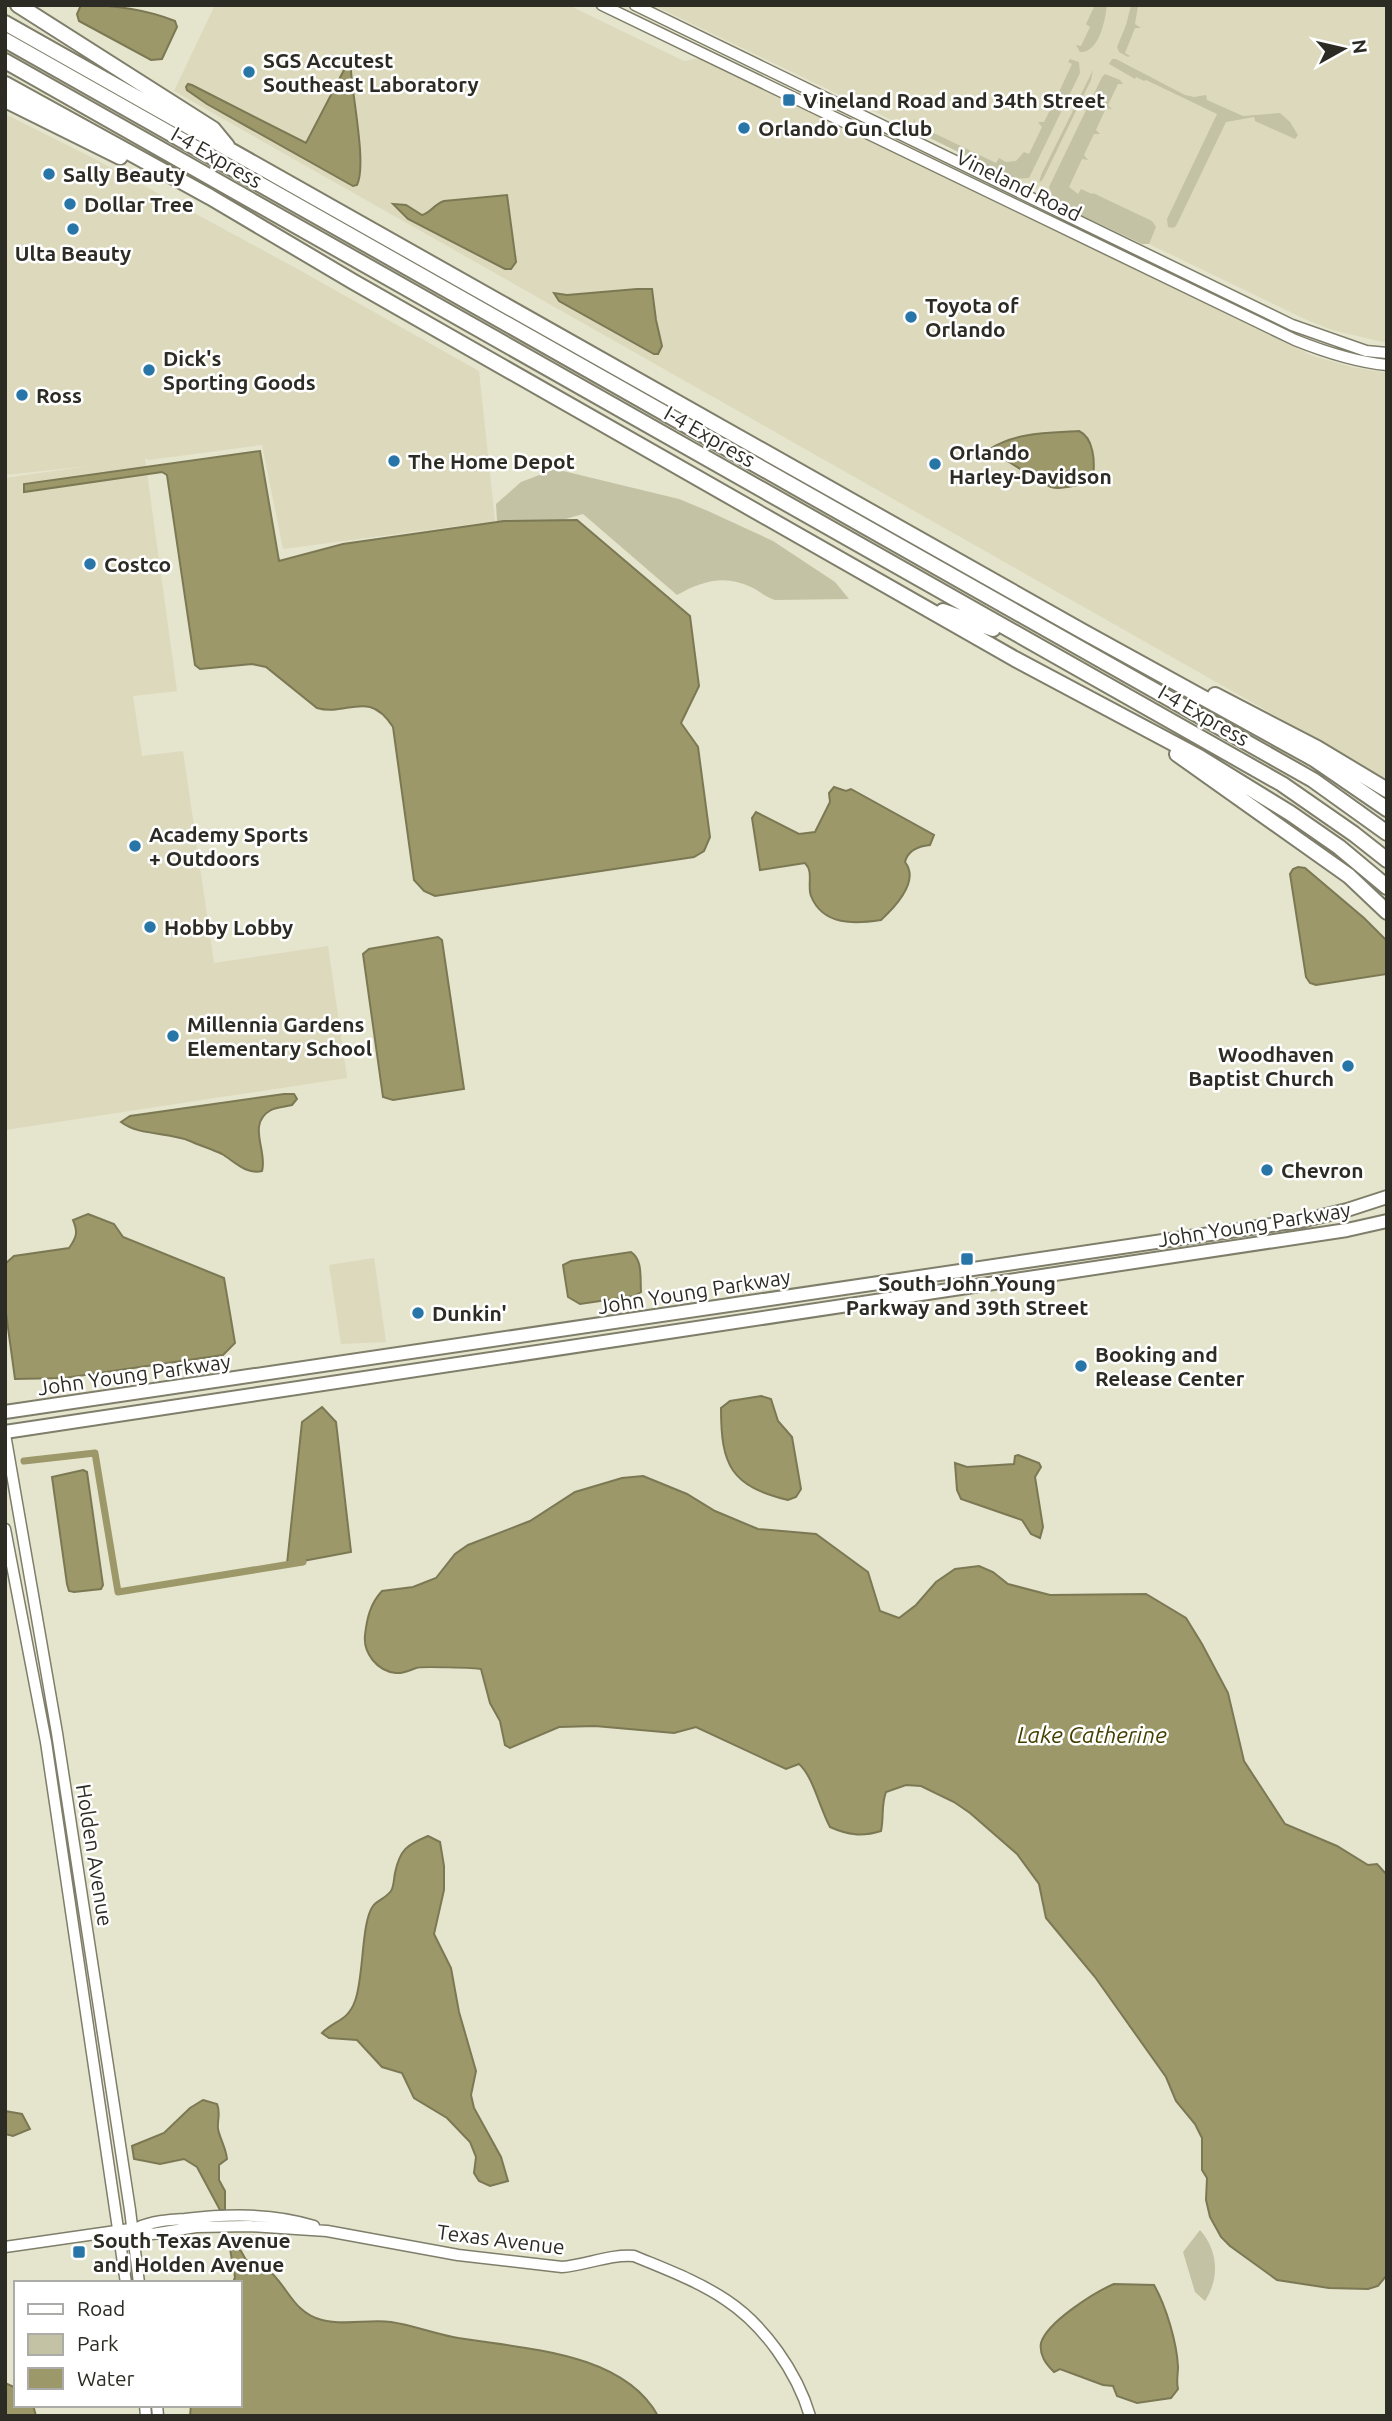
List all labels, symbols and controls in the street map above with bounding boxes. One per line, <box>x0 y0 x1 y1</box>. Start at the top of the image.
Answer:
north arrow <box>1308 14 1378 84</box>
text: N <box>1348 38 1372 55</box>
place label: SGS Accutest Southeast Laboratory <box>263 48 479 96</box>
marker: SGS Accutest Southeast Laboratory <box>241 64 257 80</box>
place label: Vineland Road and 34th Street <box>803 88 1105 112</box>
marker: Vineland Road and 34th Street <box>781 92 797 108</box>
place label: Orlando Gun Club <box>758 116 932 140</box>
marker: Orlando Gun Club <box>736 120 752 136</box>
street label: I-4 Express <box>167 121 267 193</box>
street label: Vineland Road <box>952 144 1086 226</box>
place label: Sally Beauty <box>63 162 185 186</box>
marker: Sally Beauty <box>41 166 57 182</box>
place label: Dollar Tree <box>84 192 194 216</box>
marker: Dollar Tree <box>62 196 78 212</box>
marker: Ulta Beauty <box>65 221 81 237</box>
place label: Ulta Beauty <box>15 241 131 265</box>
place label: Toyota of Orlando <box>925 293 1019 341</box>
marker: Toyota of Orlando <box>903 309 919 325</box>
place label: Dick's Sporting Goods <box>163 346 316 394</box>
marker: Dick's Sporting Goods <box>141 362 157 378</box>
place label: Ross <box>36 383 82 407</box>
marker: Ross <box>14 387 30 403</box>
street label: I-4 Express <box>660 400 760 472</box>
place label: Orlando Harley-Davidson <box>949 440 1112 488</box>
place label: The Home Depot <box>408 449 575 473</box>
marker: The Home Depot <box>386 453 402 469</box>
marker: Orlando Harley-Davidson <box>927 456 943 472</box>
place label: Costco <box>104 552 171 576</box>
marker: Costco <box>82 556 98 572</box>
street label: I-4 Express <box>1154 679 1254 751</box>
place label: Academy Sports + Outdoors <box>149 822 309 870</box>
marker: Academy Sports + Outdoors <box>127 838 143 854</box>
place label: Hobby Lobby <box>164 915 293 939</box>
marker: Hobby Lobby <box>142 919 158 935</box>
place label: Millennia Gardens Elementary School <box>187 1012 372 1060</box>
marker: Millennia Gardens Elementary School <box>165 1028 181 1044</box>
place label: Woodhaven Baptist Church <box>1188 1042 1334 1090</box>
marker: Woodhaven Baptist Church <box>1340 1058 1356 1074</box>
place label: Chevron <box>1281 1158 1363 1182</box>
marker: Chevron <box>1259 1162 1275 1178</box>
street label: John Young Parkway <box>1156 1197 1352 1251</box>
marker: South John Young Parkway and 39th Street <box>959 1251 975 1267</box>
street label: John Young Parkway <box>596 1264 792 1318</box>
place label: South John Young Parkway and 39th Street <box>846 1271 1088 1319</box>
place label: Dunkin' <box>432 1301 507 1325</box>
marker: Dunkin' <box>410 1305 426 1321</box>
place label: Booking and Release Center <box>1095 1342 1245 1390</box>
street label: John Young Parkway <box>36 1349 232 1399</box>
marker: Booking and Release Center <box>1073 1358 1089 1374</box>
water label: Lake Catherine <box>1017 1722 1167 1747</box>
street label: Holden Avenue <box>72 1782 118 1928</box>
street label: Texas Avenue <box>436 2219 566 2259</box>
place label: South Texas Avenue and Holden Avenue <box>93 2228 291 2276</box>
marker: South Texas Avenue and Holden Avenue <box>71 2244 87 2260</box>
legend <box>14 2281 242 2407</box>
text: Road <box>77 2296 125 2320</box>
text: Park <box>77 2331 119 2355</box>
text: Water <box>77 2366 135 2390</box>

